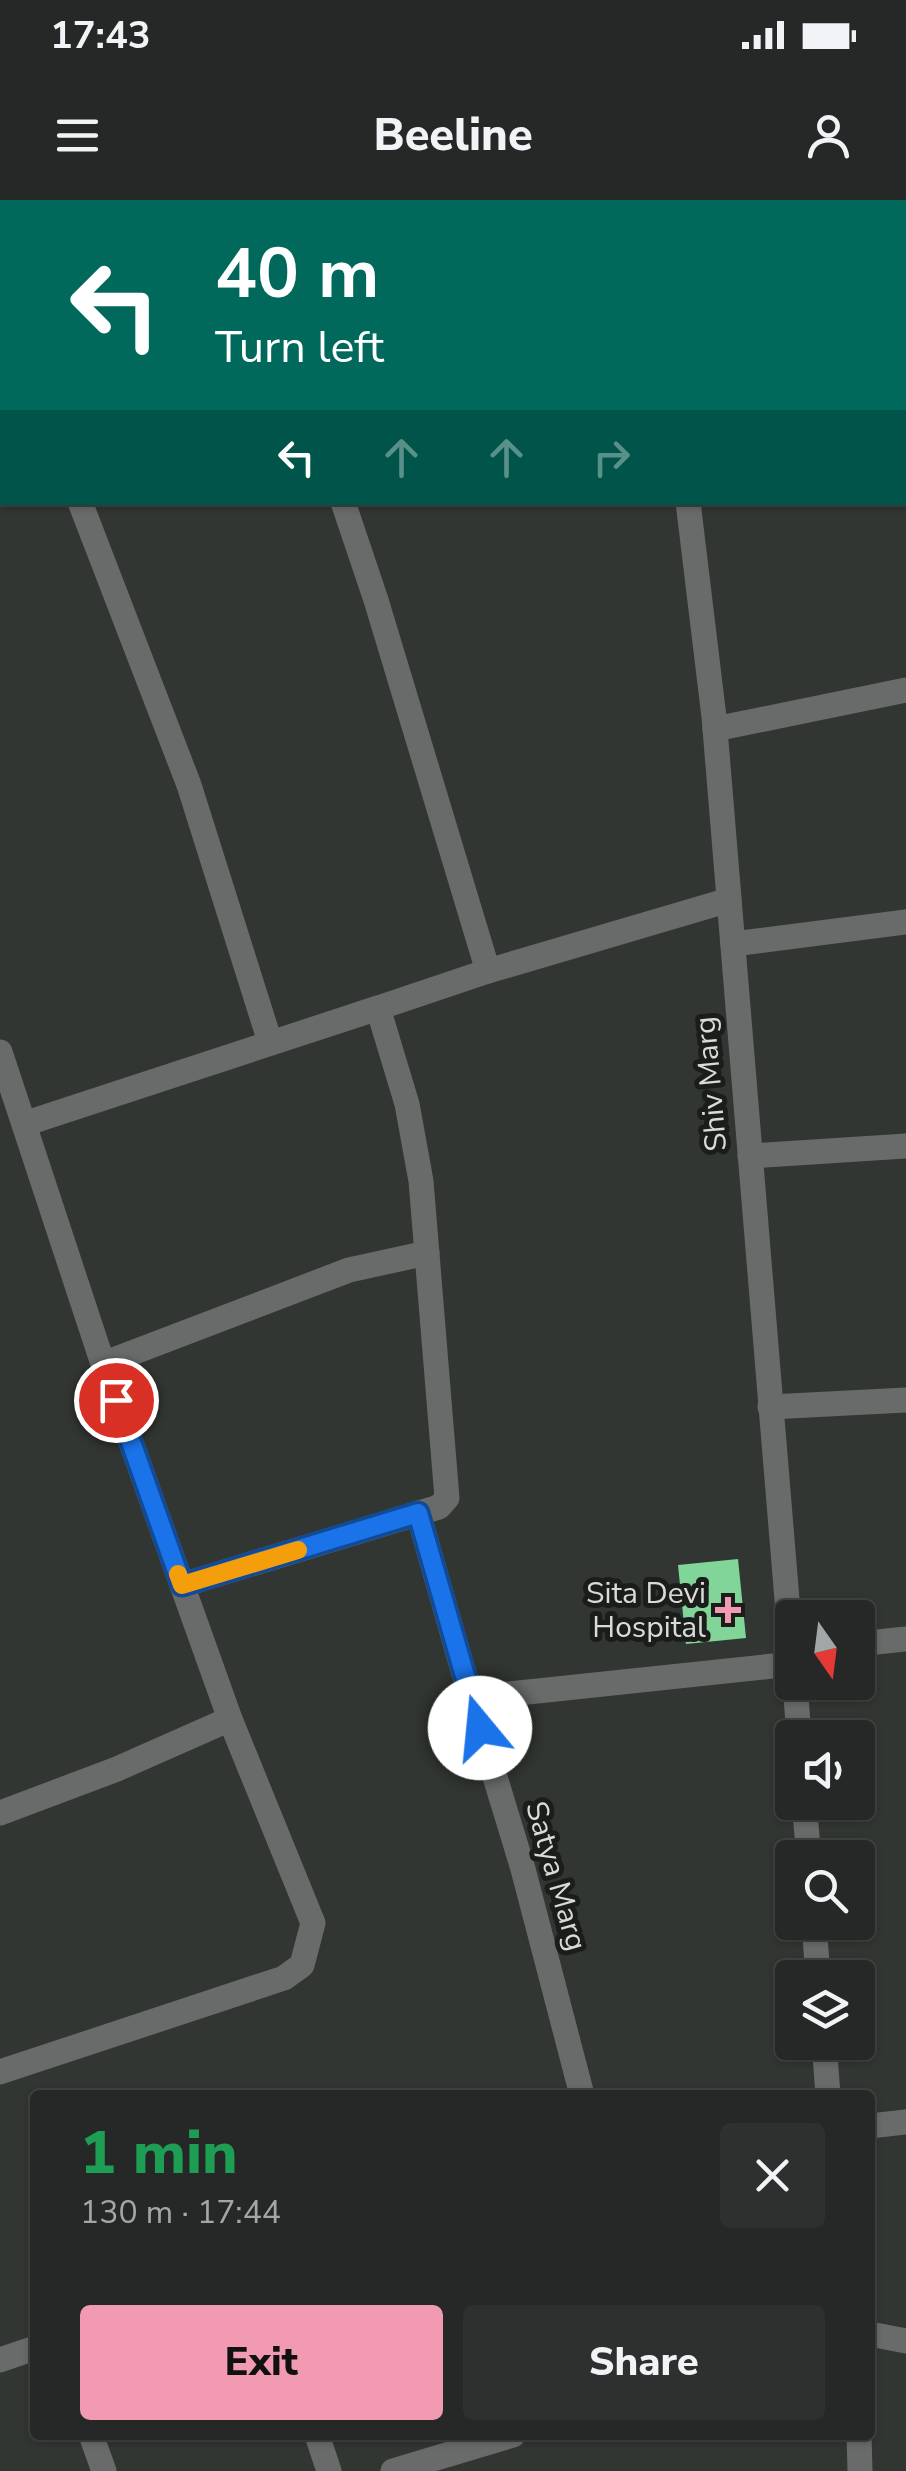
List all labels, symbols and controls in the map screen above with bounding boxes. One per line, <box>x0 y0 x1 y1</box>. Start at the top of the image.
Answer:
text: 17:43 <box>50 10 151 61</box>
text: Beeline <box>373 105 533 166</box>
icon: menu <box>50 108 105 163</box>
icon: person <box>801 108 856 163</box>
text: 40 m <box>215 226 379 322</box>
icon: left <box>50 240 180 370</box>
text: Turn left <box>215 317 384 378</box>
icon: left <box>269 430 324 485</box>
icon: ahead <box>374 430 429 485</box>
icon: ahead <box>479 430 534 485</box>
icon: right <box>584 430 639 485</box>
street label: Shiv Marg <box>685 1015 737 1153</box>
pin <box>74 1358 159 1443</box>
icon: arrive <box>89 1373 144 1428</box>
place label: Sita Devi Hospital <box>586 1573 706 1648</box>
marker: Sita Devi Hospital <box>715 1597 741 1623</box>
north arrow <box>775 1600 875 1700</box>
map controls <box>775 1600 875 2060</box>
position arrow <box>428 1676 532 1780</box>
button: sound <box>775 1720 875 1820</box>
street label: Satya Marg <box>515 1797 597 1955</box>
button: search <box>775 1840 875 1940</box>
button: layers <box>775 1960 875 2060</box>
text: 1 min <box>80 2112 238 2194</box>
button: close <box>720 2123 825 2228</box>
text: 130 m · 17:44 <box>80 2191 281 2234</box>
button: Exit <box>80 2305 443 2420</box>
button: Share <box>463 2305 825 2420</box>

